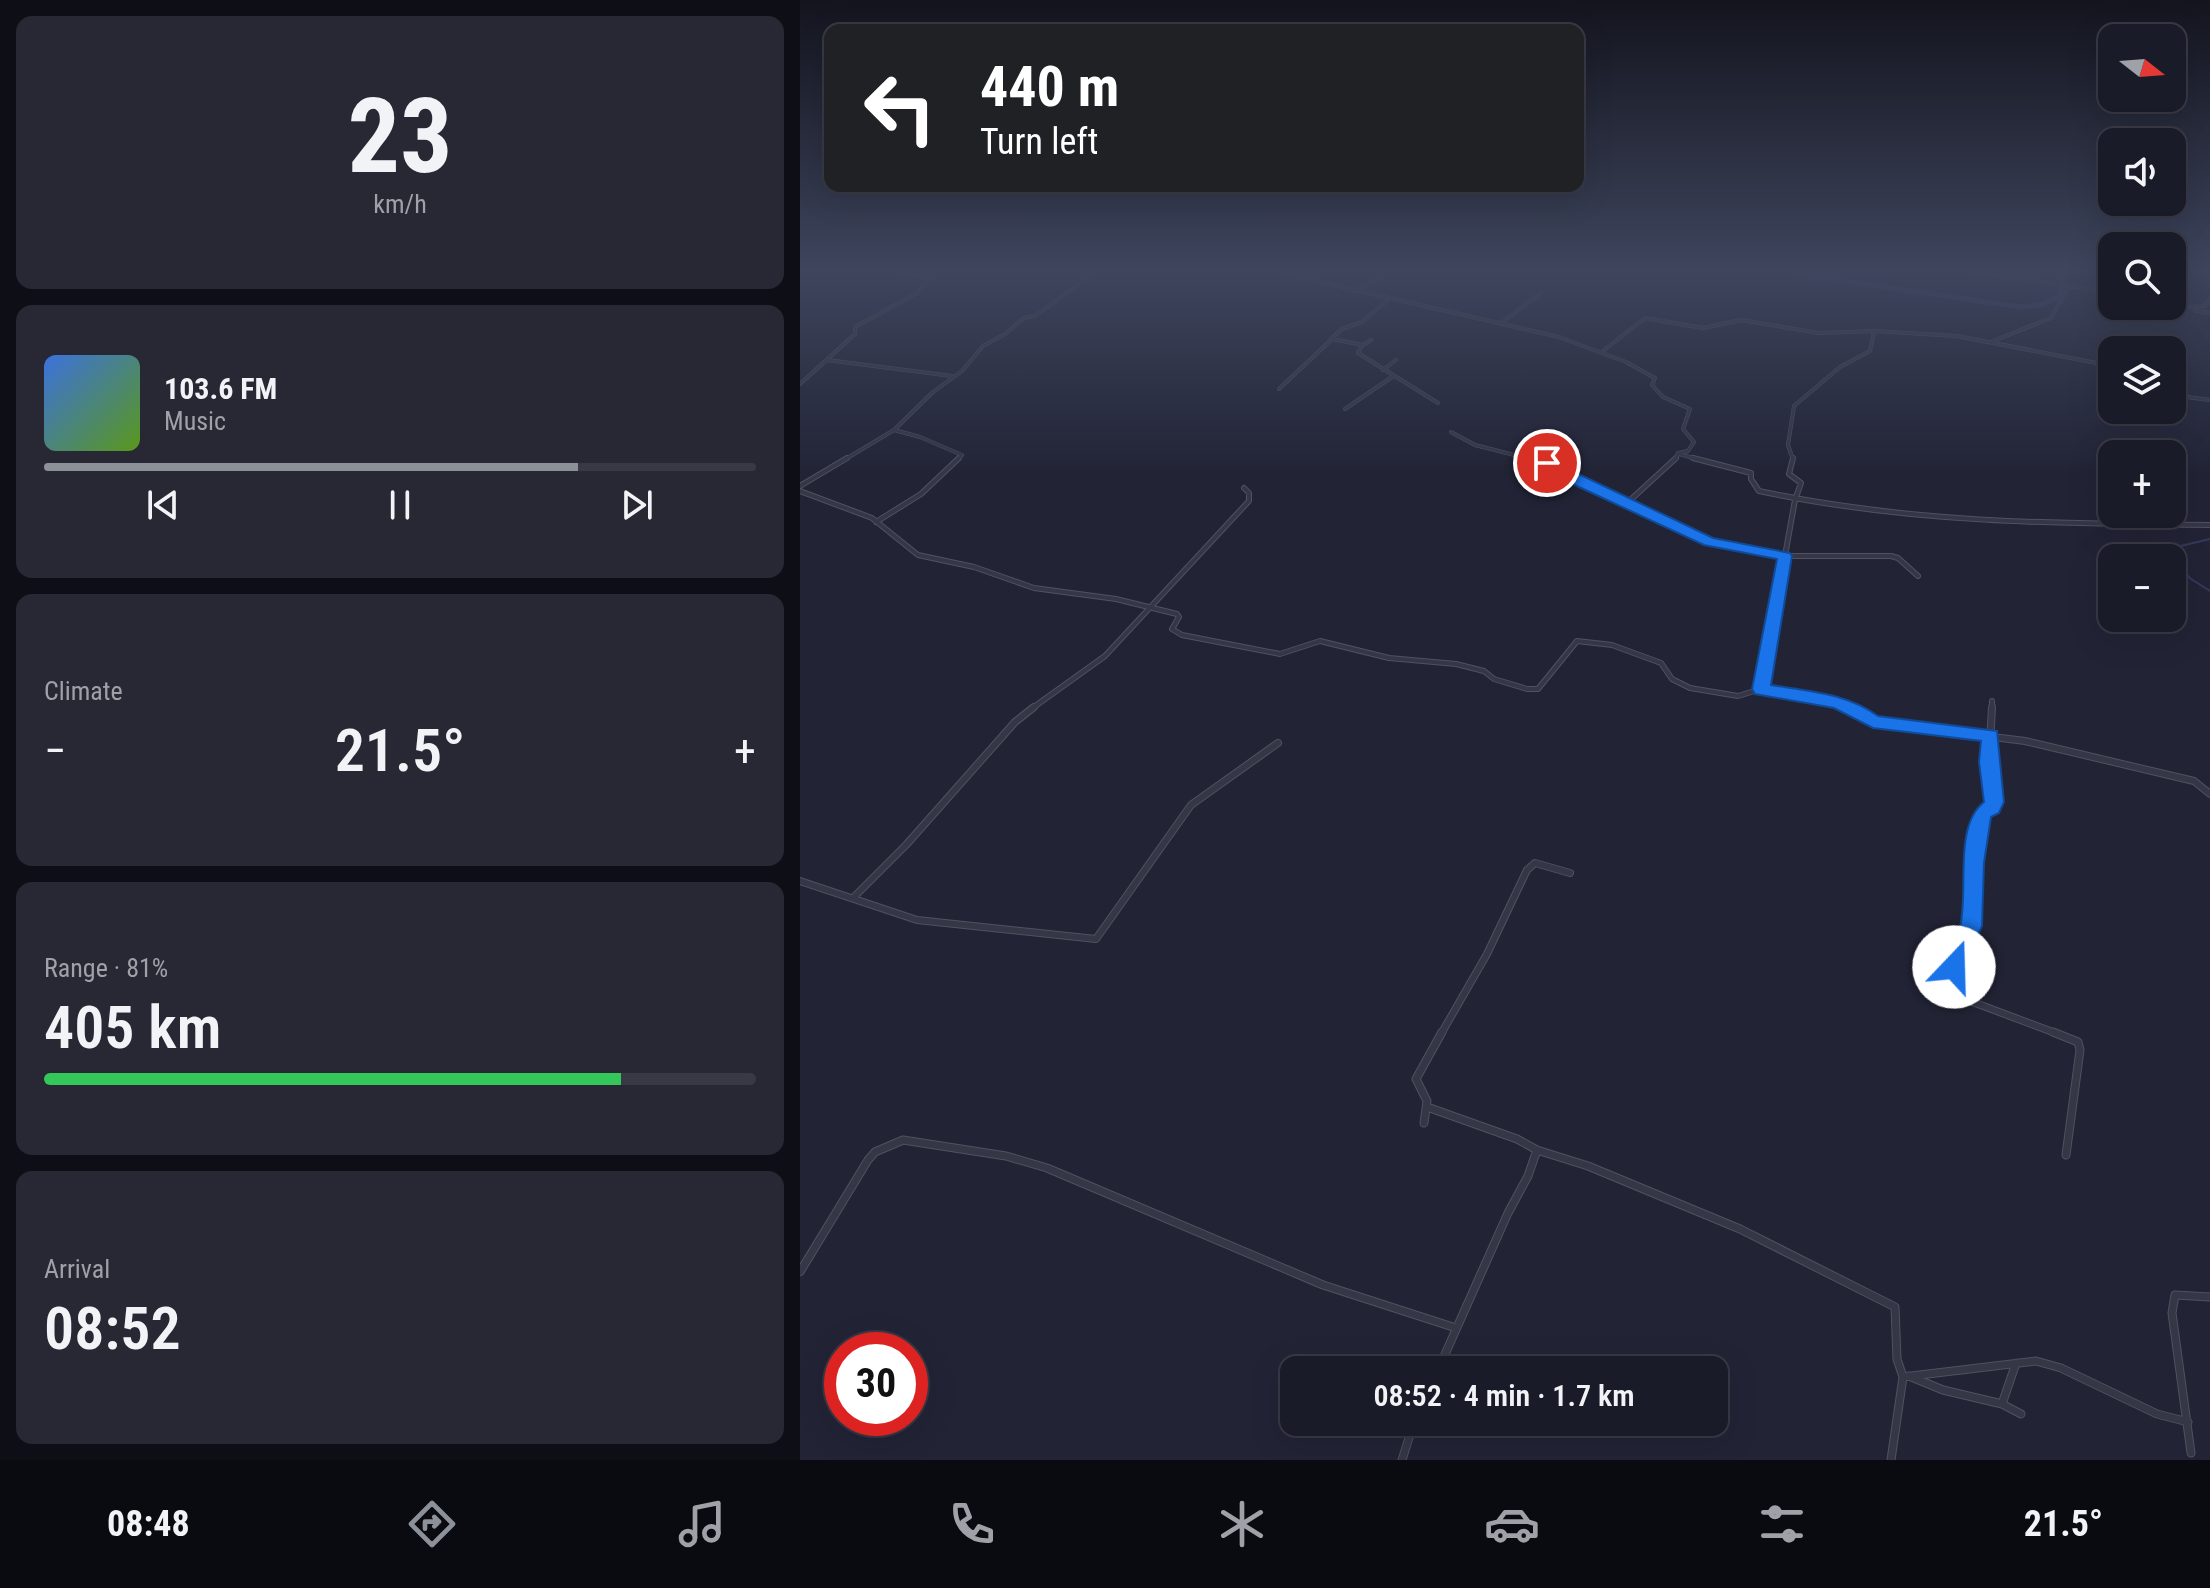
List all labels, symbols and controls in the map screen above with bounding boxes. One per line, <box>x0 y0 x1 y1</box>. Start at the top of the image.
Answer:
north arrow <box>2098 24 2186 112</box>
map controls <box>2098 24 2186 632</box>
text: 440 m <box>980 54 1119 120</box>
icon: left <box>848 56 952 160</box>
text: 23 <box>347 76 453 197</box>
text: Turn left <box>980 121 1098 163</box>
button: sound <box>2098 128 2186 216</box>
text: km/h <box>373 189 427 219</box>
button: search <box>2098 232 2186 320</box>
button: layers <box>2098 336 2186 424</box>
text: 103.6 FM <box>164 371 277 406</box>
text: Music <box>164 406 226 436</box>
pin <box>1513 429 1581 497</box>
button: + <box>2098 440 2186 528</box>
icon: arrive <box>1525 441 1569 485</box>
icon: previous <box>141 483 185 527</box>
icon: pause <box>378 483 422 527</box>
icon: next <box>615 483 659 527</box>
button: − <box>2098 544 2186 632</box>
text: Climate <box>44 676 123 706</box>
text: 21.5° <box>335 715 465 786</box>
text: − <box>44 725 66 777</box>
text: + <box>734 725 756 777</box>
position arrow <box>1912 925 1996 1009</box>
text: Range · 81% <box>44 953 168 983</box>
text: 405 km <box>44 992 221 1063</box>
text: Arrival <box>44 1254 110 1284</box>
text: 08:52 <box>44 1293 181 1364</box>
speed limit sign: 30 <box>824 1332 928 1436</box>
text: 08:52 · 4 min · 1.7 km <box>1374 1378 1635 1413</box>
icon: directions <box>404 1496 460 1552</box>
icon: music <box>674 1496 730 1552</box>
icon: phone <box>944 1496 1000 1552</box>
icon: climate <box>1214 1496 1270 1552</box>
icon: car <box>1484 1496 1540 1552</box>
icon: filters <box>1754 1496 1810 1552</box>
text: 08:48 <box>107 1503 190 1545</box>
text: 21.5° <box>2024 1503 2103 1545</box>

